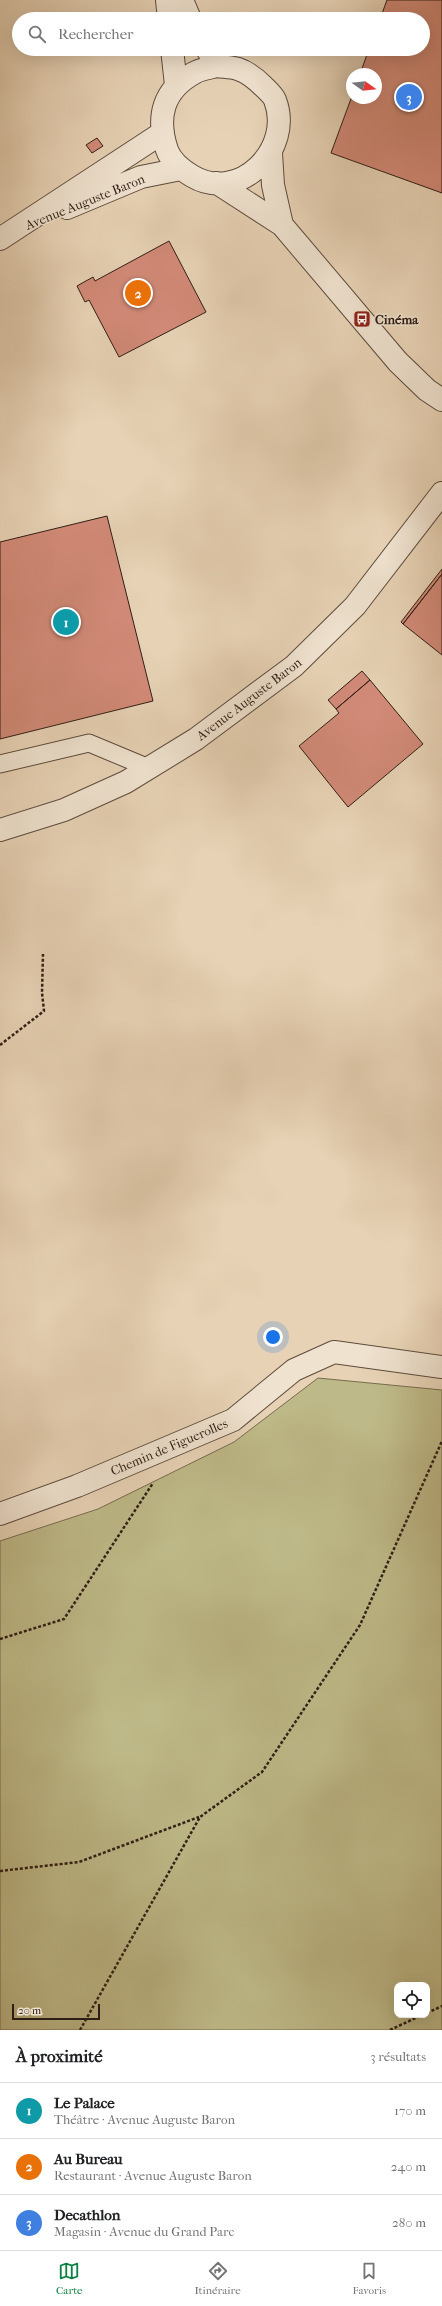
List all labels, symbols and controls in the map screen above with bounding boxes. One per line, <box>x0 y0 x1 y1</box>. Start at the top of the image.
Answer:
search box <box>12 12 430 56</box>
icon: search <box>26 23 48 45</box>
text: Rechercher <box>58 25 133 43</box>
north arrow <box>346 68 382 104</box>
pin: 3 <box>396 82 422 112</box>
street label: Avenue Auguste Baron <box>22 171 147 233</box>
pin: 2 <box>125 278 151 308</box>
bus stop icon: Cinéma <box>352 309 372 329</box>
place label: Cinéma <box>375 312 419 327</box>
pin: 1 <box>53 607 79 637</box>
street label: Avenue Auguste Baron <box>193 654 305 744</box>
your location <box>263 1327 283 1347</box>
street label: Chemin de Figuerolles <box>108 1415 230 1478</box>
map controls <box>394 1982 430 2018</box>
button: locate <box>394 1982 430 2018</box>
scale bar <box>12 2002 100 2021</box>
text: 20 m <box>18 2004 41 2017</box>
text: À proximité <box>16 2046 103 2066</box>
text: 3 résultats <box>370 2049 426 2064</box>
text: Le Palace <box>54 2094 115 2112</box>
text: 1 <box>27 2103 31 2118</box>
text: 170 m <box>394 2103 426 2118</box>
text: Théâtre · Avenue Auguste Baron <box>54 2112 235 2127</box>
text: Au Bureau <box>54 2150 123 2168</box>
text: 2 <box>26 2159 32 2174</box>
text: 240 m <box>391 2159 426 2174</box>
text: Restaurant · Avenue Auguste Baron <box>54 2168 252 2183</box>
text: Decathlon <box>54 2206 120 2224</box>
text: 3 <box>26 2215 32 2230</box>
text: 280 m <box>392 2215 426 2230</box>
text: Magasin · Avenue du Grand Parc <box>54 2224 234 2239</box>
tab: Carte <box>56 2260 83 2297</box>
tab: Itinéraire <box>194 2260 241 2297</box>
tab: Favoris <box>353 2260 386 2297</box>

